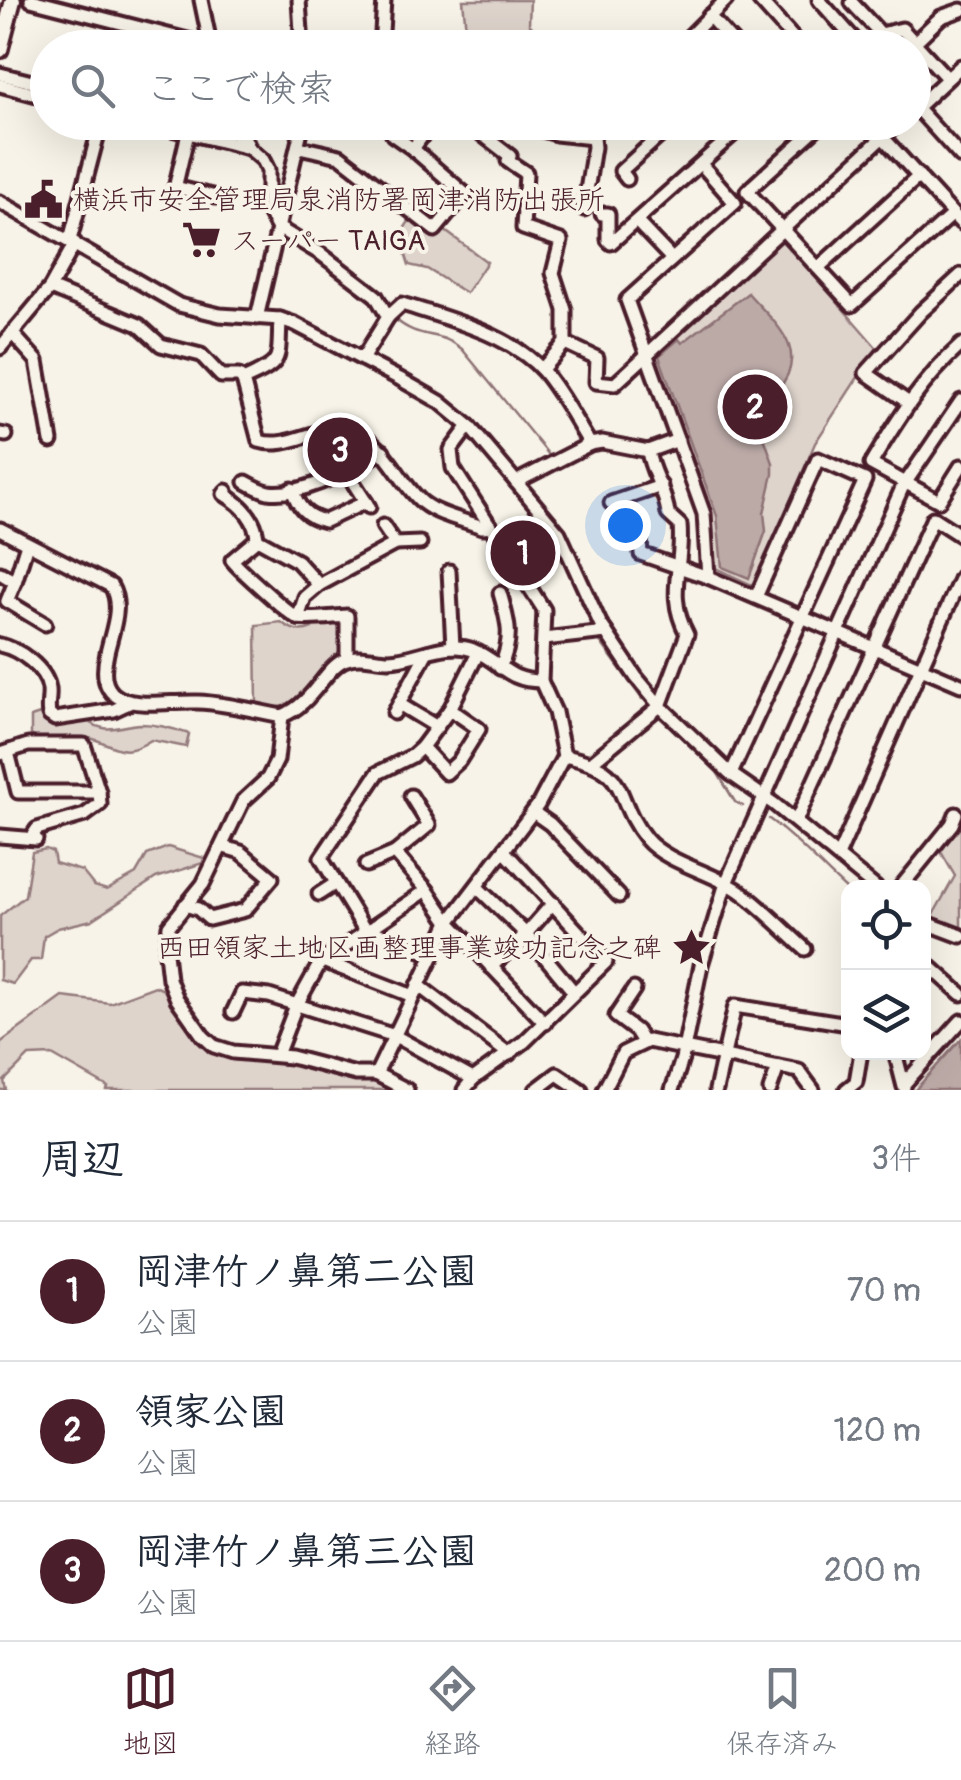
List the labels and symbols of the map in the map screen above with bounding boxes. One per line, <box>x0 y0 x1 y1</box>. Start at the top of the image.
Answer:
public building icon: 横浜市安全管理局泉消防署岡津消防出張所 <box>22 178 64 220</box>
place label: 横浜市安全管理局泉消防署岡津消防出張所 <box>73 183 605 218</box>
supermarket icon: スーパー TAIGA <box>180 219 222 261</box>
place label: スーパー TAIGA <box>231 224 425 259</box>
pin: 2 <box>722 370 788 444</box>
pin: 3 <box>308 412 372 488</box>
your location <box>600 500 651 551</box>
pin: 1 <box>490 516 556 590</box>
place icon: 西田領家土地区画整理事業竣功記念之碑 <box>670 926 712 968</box>
place label: 西田領家土地区画整理事業竣功記念之碑 <box>157 931 661 966</box>

